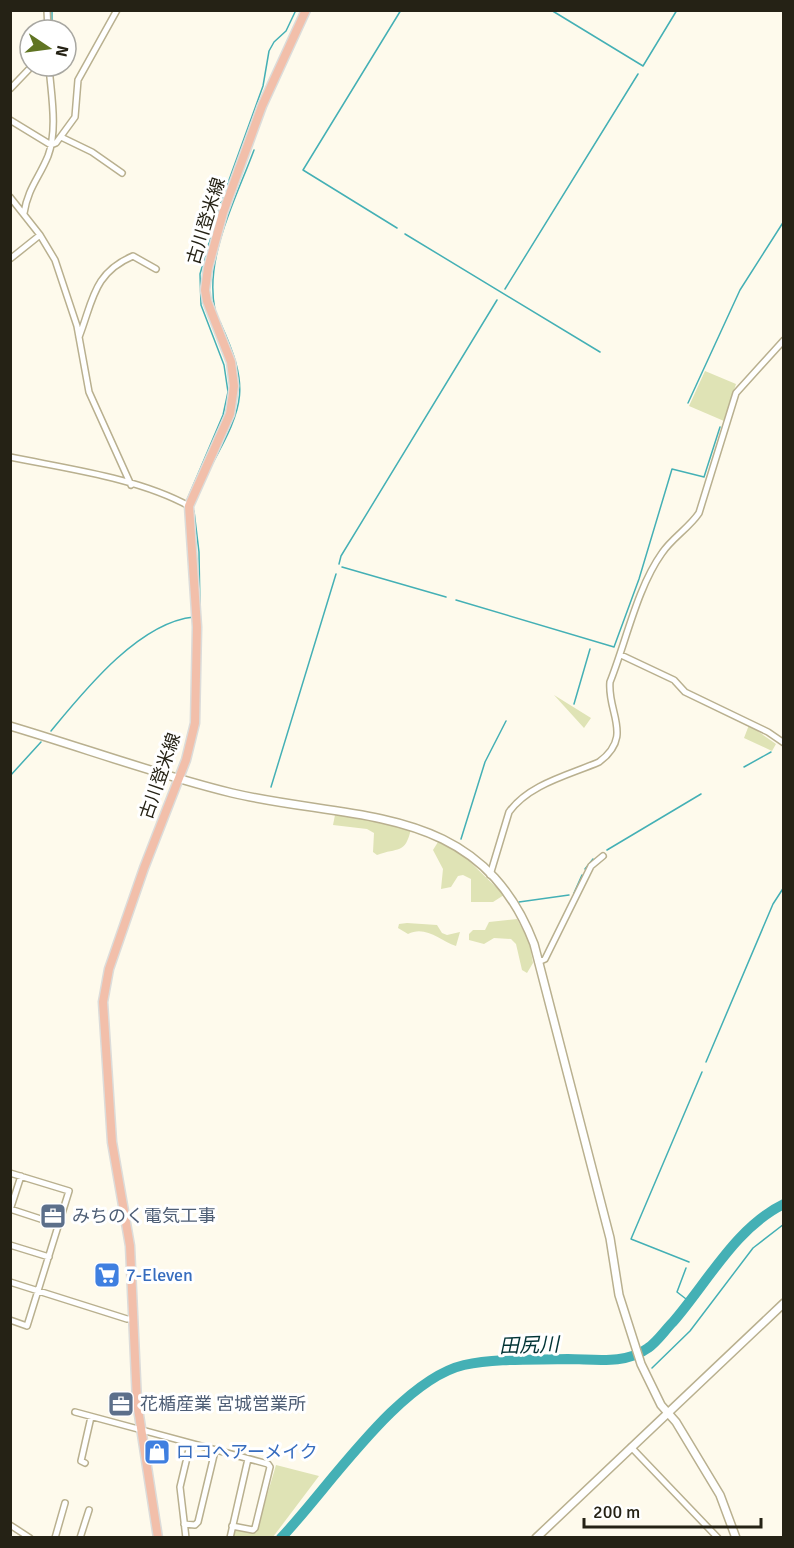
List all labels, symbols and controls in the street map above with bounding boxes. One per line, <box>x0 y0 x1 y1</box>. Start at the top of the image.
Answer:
north arrow <box>18 18 78 78</box>
text: N <box>51 43 73 59</box>
street label: 古川登米線 <box>182 175 230 267</box>
street label: 古川登米線 <box>135 730 185 822</box>
office icon: みちのく電気工事 <box>38 1201 68 1231</box>
place label: みちのく電気工事 <box>72 1205 216 1227</box>
supermarket icon: 7-Eleven <box>92 1260 122 1290</box>
place label: 7-Eleven <box>126 1264 193 1286</box>
water label: 田尻川 <box>499 1332 561 1359</box>
office icon: 花楯産業 宮城営業所 <box>106 1389 136 1419</box>
place label: 花楯産業 宮城営業所 <box>140 1393 306 1415</box>
shop icon: ロコヘアーメイク <box>142 1437 172 1467</box>
place label: ロコヘアーメイク <box>176 1441 318 1463</box>
scale bar <box>584 1491 761 1529</box>
text: 200 m <box>593 1501 640 1523</box>

